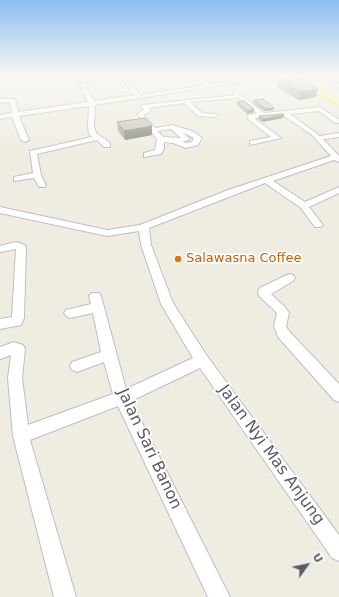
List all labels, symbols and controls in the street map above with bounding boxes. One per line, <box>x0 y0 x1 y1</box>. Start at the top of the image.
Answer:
place label: Salawasna Coffee <box>186 251 301 267</box>
marker: Salawasna Coffee <box>173 254 183 264</box>
street label: Jalan Nyi Mas Anjung <box>214 381 328 529</box>
street label: Jalan Sari Banon <box>113 386 185 512</box>
north arrow <box>287 545 327 585</box>
text: U <box>310 551 325 565</box>

